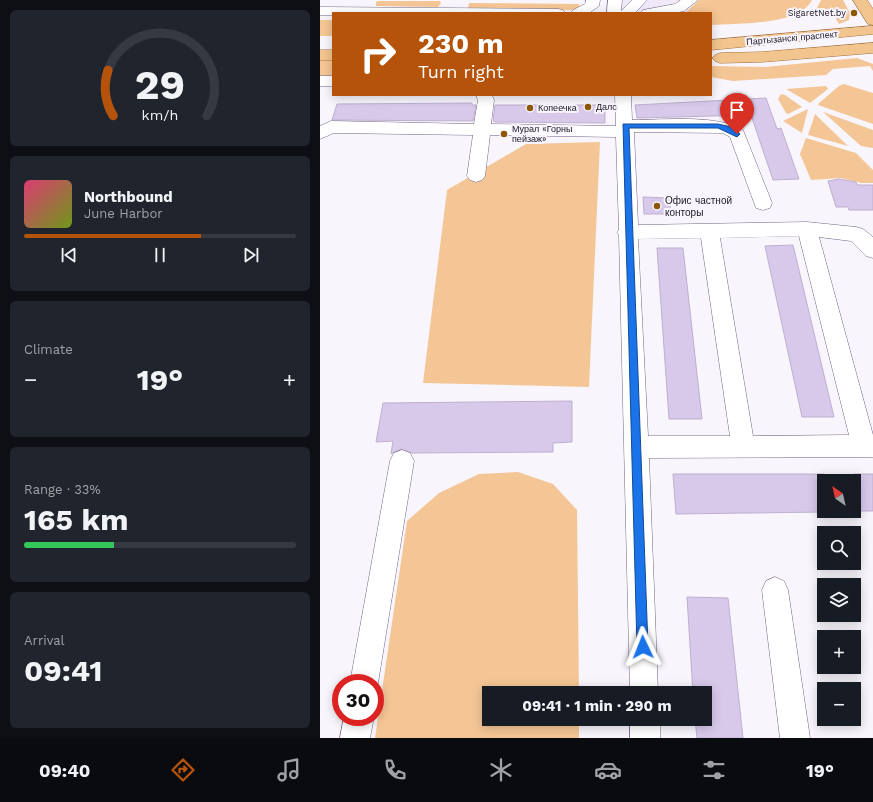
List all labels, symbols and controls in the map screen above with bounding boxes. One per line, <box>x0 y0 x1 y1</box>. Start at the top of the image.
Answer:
place label: SigaretNet.by <box>788 8 846 18</box>
marker: SigaretNet.by <box>849 8 859 18</box>
text: 230 m <box>418 27 504 60</box>
icon: right <box>352 28 404 80</box>
street label: Партызанскі праспект <box>746 29 838 47</box>
text: 29 <box>135 60 185 109</box>
text: Turn right <box>418 61 504 82</box>
pin <box>720 93 754 134</box>
icon: arrive <box>726 99 748 121</box>
marker: Далс <box>583 102 593 112</box>
place label: Далс <box>596 102 617 112</box>
marker: Копеечка <box>525 103 535 113</box>
place label: Копеечка <box>538 103 577 113</box>
text: km/h <box>142 106 178 122</box>
place label: Мурал «Горны пейзаж» <box>512 124 573 144</box>
marker: Мурал «Горны пейзаж» <box>499 129 509 139</box>
text: Northbound <box>84 188 173 206</box>
place label: Офис частной конторы <box>665 195 732 218</box>
marker: Офис частной конторы <box>652 201 662 211</box>
text: June Harbor <box>84 206 163 221</box>
icon: previous <box>58 244 80 266</box>
icon: pause <box>149 244 171 266</box>
icon: next <box>240 244 262 266</box>
text: Climate <box>24 342 73 357</box>
text: 19° <box>137 362 183 397</box>
text: − <box>24 367 37 392</box>
text: + <box>283 367 296 392</box>
north arrow <box>817 474 861 518</box>
map controls <box>817 474 861 726</box>
text: Range · 33% <box>24 482 101 497</box>
text: 165 km <box>24 502 128 537</box>
button: search <box>817 526 861 570</box>
button: layers <box>817 578 861 622</box>
position arrow <box>622 626 664 668</box>
button: + <box>817 630 861 674</box>
text: Arrival <box>24 633 65 648</box>
text: 09:41 <box>24 653 102 688</box>
speed limit sign: 30 <box>332 674 384 726</box>
button: − <box>817 682 861 726</box>
text: 09:41 · 1 min · 290 m <box>522 697 672 715</box>
icon: directions <box>169 756 197 784</box>
icon: music <box>275 756 303 784</box>
icon: phone <box>381 756 409 784</box>
icon: climate <box>487 756 515 784</box>
icon: car <box>594 756 622 784</box>
icon: filters <box>700 756 728 784</box>
text: 09:40 <box>39 760 90 781</box>
text: 19° <box>806 760 834 781</box>

